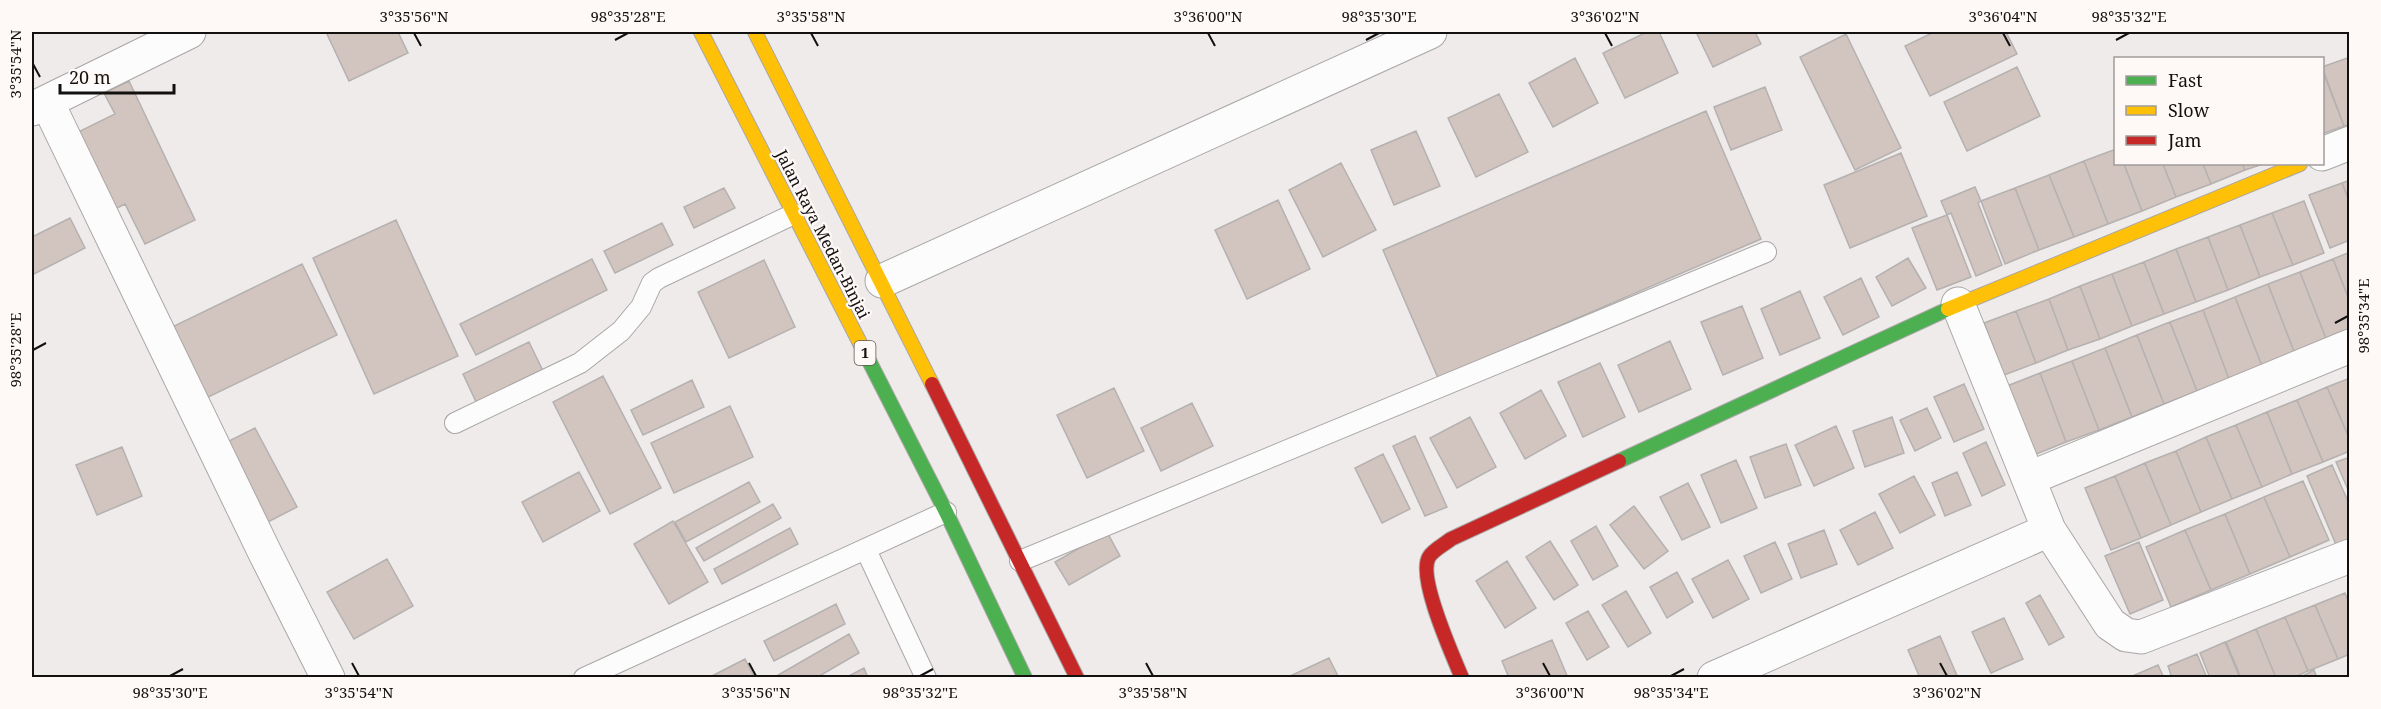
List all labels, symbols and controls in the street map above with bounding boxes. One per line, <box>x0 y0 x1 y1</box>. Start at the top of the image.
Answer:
text: 3°35'56"N <box>380 6 449 26</box>
text: 98°35'28"E <box>590 6 666 26</box>
text: 3°35'58"N <box>777 6 846 26</box>
text: 3°36'00"N <box>1174 6 1243 26</box>
text: 98°35'30"E <box>1341 6 1417 26</box>
text: 3°36'02"N <box>1571 6 1640 26</box>
text: 3°36'04"N <box>1969 6 2038 26</box>
text: 98°35'32"E <box>2091 6 2167 26</box>
text: 3°35'54"N <box>5 29 25 98</box>
scale bar <box>60 57 174 95</box>
legend <box>2114 57 2324 165</box>
text: 20 m <box>69 65 111 89</box>
text: Fast <box>2168 68 2203 92</box>
text: Slow <box>2168 98 2210 122</box>
text: Jam <box>2167 128 2202 152</box>
street label: Jalan Raya Medan-Binjai <box>770 145 875 322</box>
text: 98°35'34"E <box>2353 278 2373 354</box>
text: 98°35'28"E <box>5 312 25 388</box>
road number: 1 <box>854 341 876 365</box>
text: 98°35'30"E <box>132 682 208 702</box>
text: 3°35'54"N <box>325 682 394 702</box>
text: 3°35'56"N <box>722 682 791 702</box>
text: 98°35'32"E <box>882 682 958 702</box>
text: 3°35'58"N <box>1119 682 1188 702</box>
text: 3°36'00"N <box>1516 682 1585 702</box>
text: 98°35'34"E <box>1633 682 1709 702</box>
text: 3°36'02"N <box>1913 682 1982 702</box>

